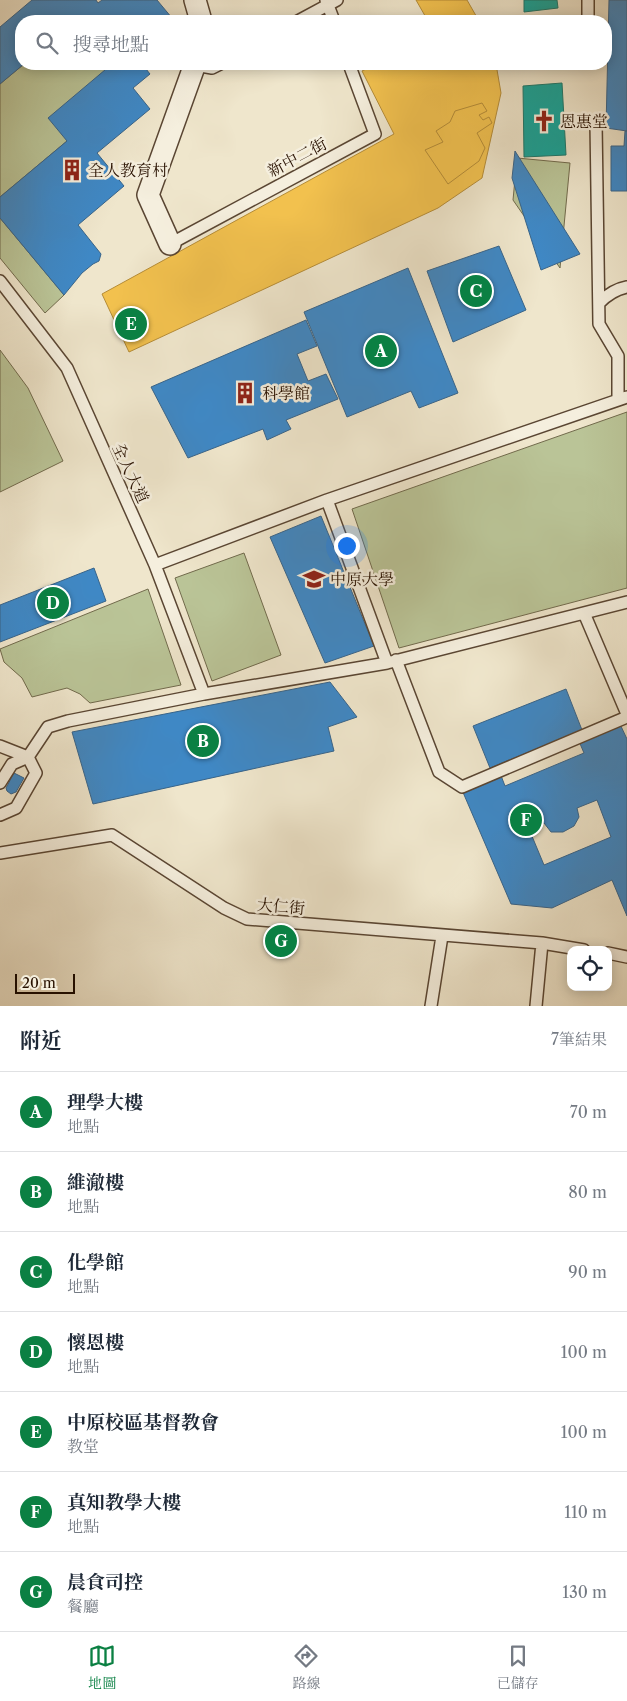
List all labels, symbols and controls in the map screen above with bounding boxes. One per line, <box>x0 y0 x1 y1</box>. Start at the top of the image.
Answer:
search box <box>15 15 612 70</box>
icon: search <box>33 29 61 57</box>
text: 搜尋地點 <box>73 33 149 56</box>
church icon: 恩惠堂 <box>531 108 557 134</box>
place label: 恩惠堂 <box>560 111 608 131</box>
street label: 新中二街 <box>264 133 330 181</box>
building icon: 全人教育村 <box>59 157 85 183</box>
place label: 全人教育村 <box>88 160 168 180</box>
pin: C <box>460 272 492 310</box>
pin: E <box>115 305 147 343</box>
pin: A <box>365 332 397 370</box>
building icon: 科學館 <box>232 380 258 406</box>
place label: 科學館 <box>262 383 310 403</box>
street label: 全人大道 <box>108 440 154 506</box>
your location <box>334 533 360 559</box>
school or university icon: 中原大學 <box>301 566 327 592</box>
place label: 中原大學 <box>330 569 394 589</box>
pin: D <box>37 584 69 622</box>
pin: B <box>187 722 219 760</box>
pin: F <box>510 801 542 839</box>
street label: 大仁街 <box>256 894 306 918</box>
pin: G <box>265 922 297 960</box>
map controls <box>567 946 612 991</box>
button: locate <box>567 946 612 991</box>
scale bar <box>15 971 75 994</box>
text: 20 m <box>22 974 56 992</box>
text: 附近 <box>20 1028 62 1053</box>
text: 7筆結果 <box>551 1029 607 1049</box>
text: 理學大樓 <box>67 1091 143 1114</box>
text: A <box>30 1102 42 1122</box>
text: 70 m <box>570 1102 607 1122</box>
text: 地點 <box>67 1116 99 1136</box>
text: 維澈樓 <box>67 1171 124 1194</box>
text: B <box>30 1182 42 1202</box>
text: 80 m <box>568 1182 607 1202</box>
text: 地點 <box>67 1196 99 1216</box>
text: 化學館 <box>67 1251 124 1274</box>
text: C <box>30 1262 42 1282</box>
text: 90 m <box>568 1262 607 1282</box>
text: 地點 <box>67 1276 99 1296</box>
text: 懷恩樓 <box>67 1331 124 1354</box>
text: D <box>29 1342 43 1362</box>
text: 100 m <box>561 1342 607 1362</box>
text: 地點 <box>67 1356 99 1376</box>
text: 中原校區基督教會 <box>67 1411 219 1434</box>
text: E <box>30 1422 42 1442</box>
text: 100 m <box>561 1422 607 1442</box>
text: 教堂 <box>67 1436 99 1456</box>
text: 真知教學大樓 <box>67 1491 181 1514</box>
text: F <box>31 1502 41 1522</box>
text: 110 m <box>564 1502 607 1522</box>
text: 地點 <box>67 1516 99 1536</box>
text: 晨食司控 <box>67 1571 143 1594</box>
text: G <box>29 1582 43 1602</box>
text: 130 m <box>562 1582 607 1602</box>
text: 餐廳 <box>67 1596 99 1616</box>
tab: 地圖 <box>88 1642 116 1692</box>
tab: 路線 <box>292 1642 320 1692</box>
tab: 已儲存 <box>497 1642 539 1692</box>

